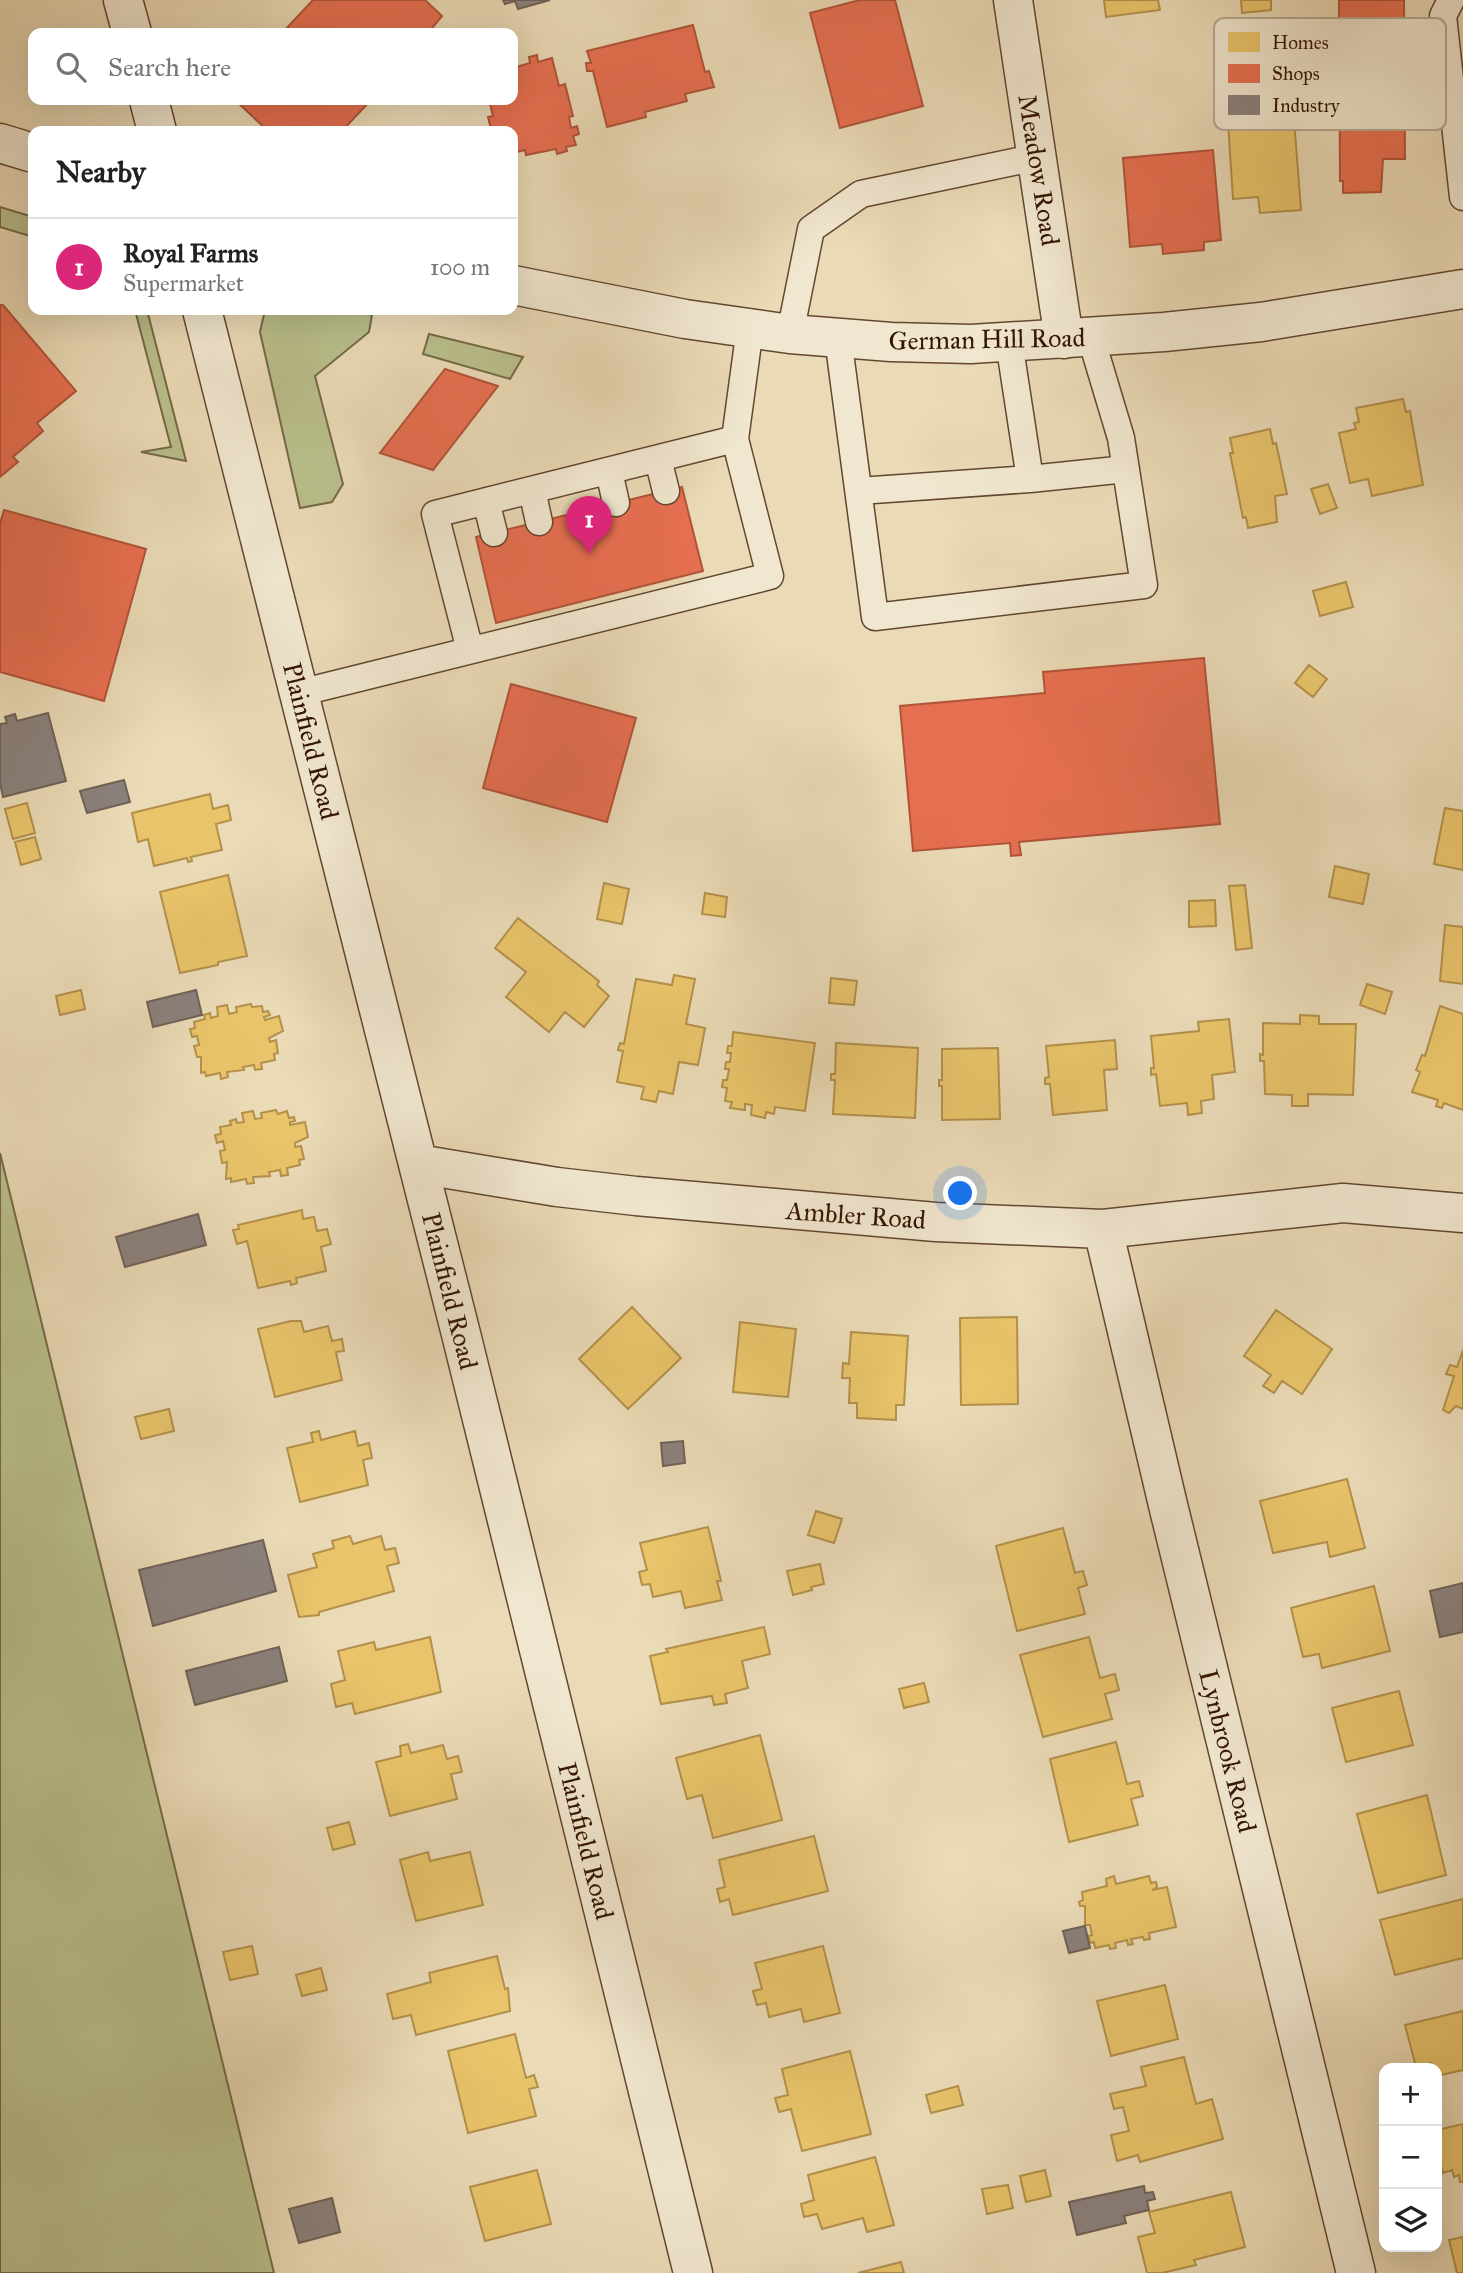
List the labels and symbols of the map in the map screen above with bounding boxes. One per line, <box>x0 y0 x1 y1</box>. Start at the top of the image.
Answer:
legend <box>1214 18 1446 130</box>
text: Homes <box>1272 31 1329 54</box>
text: Shops <box>1272 62 1320 85</box>
street label: Meadow Road <box>1011 92 1067 248</box>
text: Industry <box>1272 94 1341 117</box>
street label: German Hill Road <box>888 321 1086 357</box>
pin: 1 <box>566 496 612 554</box>
street label: Plainfield Road <box>276 659 346 823</box>
your location <box>943 1176 977 1210</box>
street label: Ambler Road <box>784 1194 927 1236</box>
street label: Plainfield Road <box>415 1209 485 1373</box>
street label: Lynbrook Road <box>1192 1666 1264 1836</box>
street label: Plainfield Road <box>551 1759 621 1923</box>

